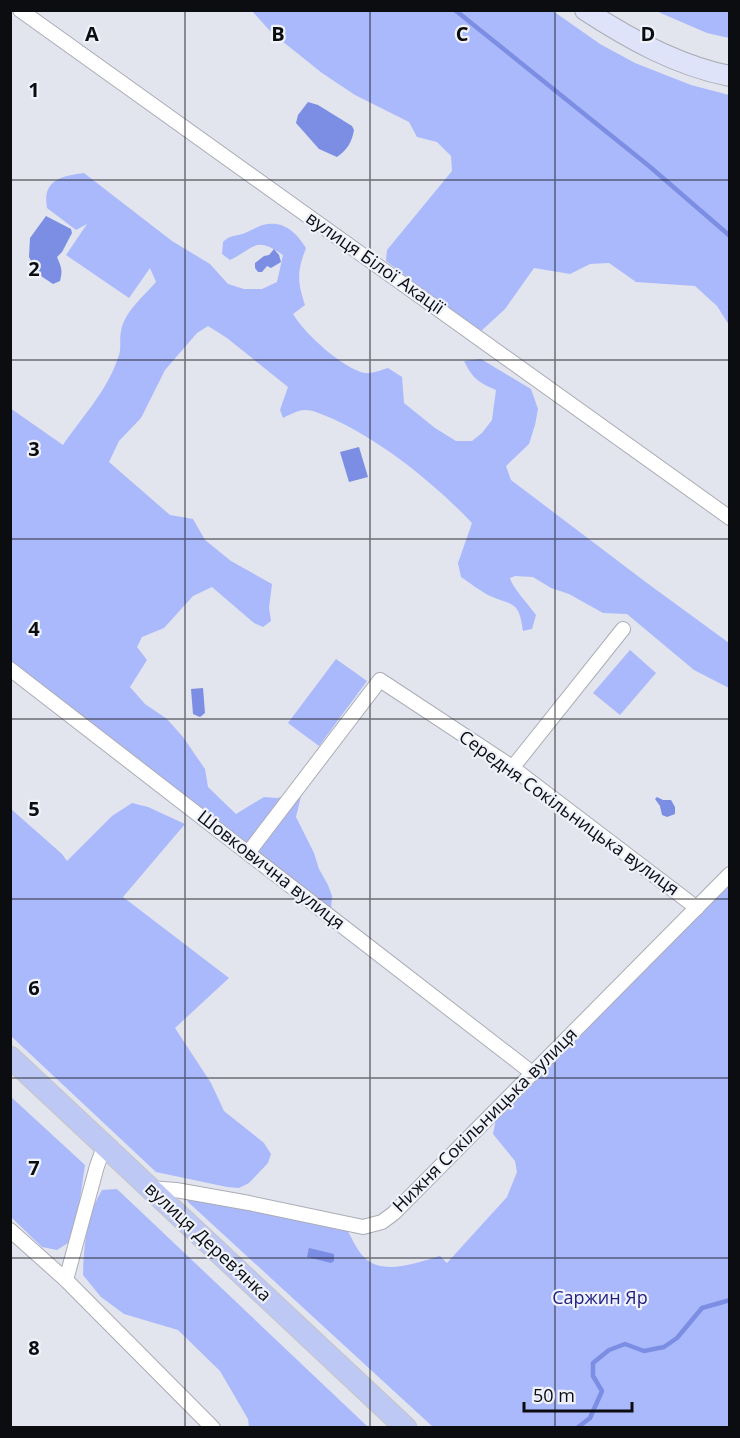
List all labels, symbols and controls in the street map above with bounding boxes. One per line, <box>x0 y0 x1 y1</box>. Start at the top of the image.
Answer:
text: A <box>85 20 99 47</box>
text: B <box>271 20 285 47</box>
text: C <box>456 20 469 47</box>
text: D <box>641 20 655 47</box>
text: 1 <box>28 76 40 103</box>
street label: вулиця Білої Акації <box>302 205 450 319</box>
text: 2 <box>28 255 40 282</box>
text: 3 <box>28 435 40 462</box>
text: 4 <box>28 615 40 642</box>
street label: Середня Сокільницька вулиця <box>455 724 685 900</box>
text: 5 <box>28 795 40 822</box>
street label: Шовковична вулиця <box>193 804 350 934</box>
text: 6 <box>28 974 40 1001</box>
street label: Нижня Сокільницька вулиця <box>387 1022 582 1217</box>
text: 7 <box>28 1154 40 1181</box>
street label: вулиця Дерев’янка <box>140 1176 277 1306</box>
park label: Саржин Яр <box>552 1285 648 1309</box>
text: 8 <box>28 1334 40 1361</box>
scale bar <box>524 1375 632 1413</box>
text: 50 m <box>533 1383 575 1407</box>

